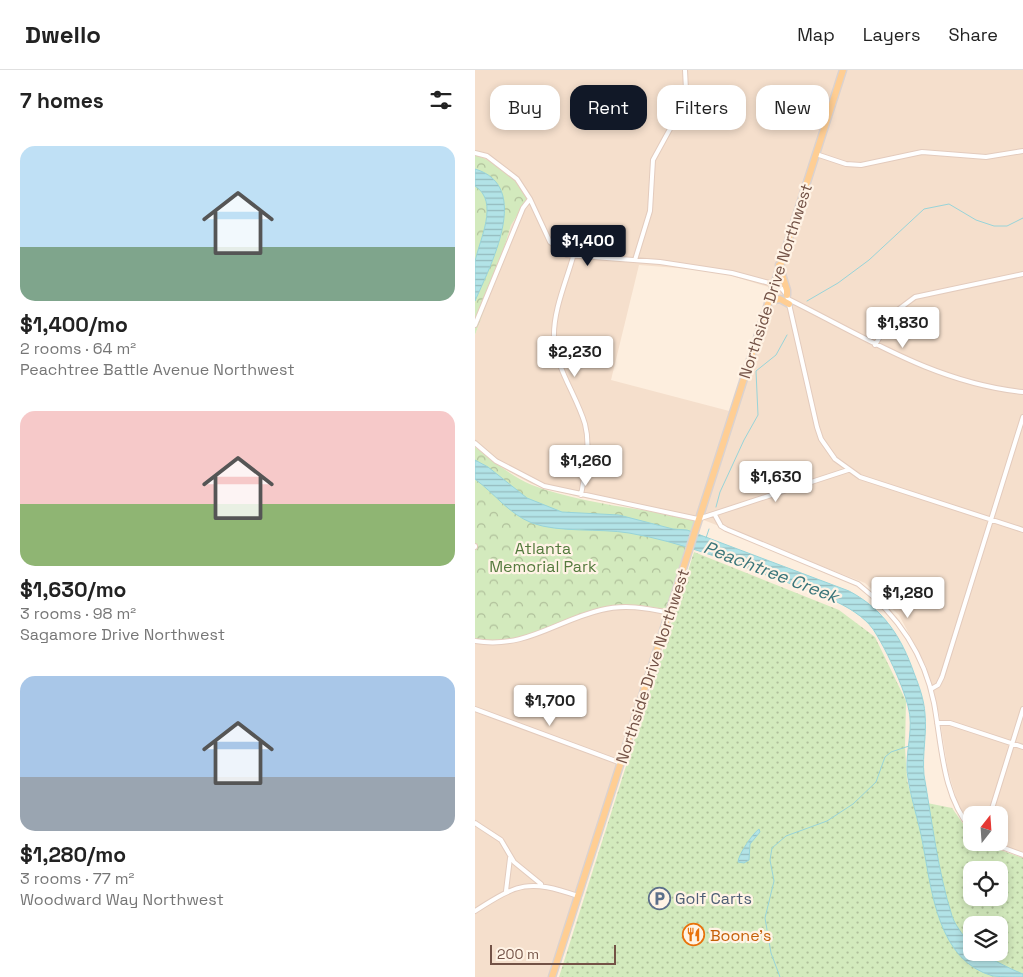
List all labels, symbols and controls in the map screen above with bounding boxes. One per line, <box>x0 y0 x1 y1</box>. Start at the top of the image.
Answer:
text: Dwello <box>25 19 101 50</box>
text: Map <box>797 23 835 46</box>
text: Layers <box>863 23 920 46</box>
text: Share <box>948 23 998 46</box>
chip: Buy <box>490 85 560 130</box>
chip: Rent <box>570 85 647 130</box>
chip: Filters <box>657 85 746 130</box>
chip: New <box>756 85 829 130</box>
icon: filters <box>427 86 455 114</box>
text: 7 homes <box>20 87 104 114</box>
icon: home <box>193 178 283 268</box>
street label: Northside Drive Northwest <box>734 181 817 381</box>
pin: $1,400 <box>547 224 629 267</box>
text: $1,400 <box>562 230 614 251</box>
pin: $1,830 <box>862 306 944 349</box>
text: $1,400/mo <box>20 311 128 338</box>
text: $1,830 <box>877 312 929 333</box>
pin: $2,230 <box>534 336 616 378</box>
text: 2 rooms · 64 m² <box>20 338 136 359</box>
text: $2,230 <box>548 341 602 362</box>
text: Peachtree Battle Avenue Northwest <box>20 359 295 380</box>
icon: home <box>193 443 283 533</box>
pin: $1,260 <box>545 444 627 487</box>
text: $1,260 <box>560 450 612 471</box>
pin: $1,630 <box>735 460 817 503</box>
text: $1,630 <box>750 466 802 487</box>
water label: Peachtree Creek <box>701 535 844 609</box>
park label: Atlanta Memorial Park <box>489 538 597 577</box>
street label: Northside Drive Northwest <box>611 566 694 766</box>
text: $1,630/mo <box>20 576 126 603</box>
pin: $1,280 <box>867 576 949 619</box>
text: $1,280 <box>882 582 934 603</box>
text: 3 rooms · 98 m² <box>20 603 136 624</box>
text: Sagamore Drive Northwest <box>20 624 225 645</box>
pin: $1,700 <box>509 684 591 727</box>
text: $1,700 <box>525 690 575 711</box>
icon: home <box>193 708 283 798</box>
north arrow <box>963 806 1007 851</box>
map controls <box>963 806 1008 961</box>
text: $1,280/mo <box>20 841 126 868</box>
button: locate <box>963 861 1008 906</box>
text: 3 rooms · 77 m² <box>20 868 134 889</box>
parking icon: Golf Carts <box>647 886 671 910</box>
place label: Golf Carts <box>675 888 752 909</box>
text: Woodward Way Northwest <box>20 889 224 910</box>
button: layers <box>963 916 1008 961</box>
restaurant icon: Boone's <box>682 923 706 947</box>
place label: Boone's <box>710 925 772 946</box>
scale bar <box>490 942 616 965</box>
text: 200 m <box>497 945 539 963</box>

